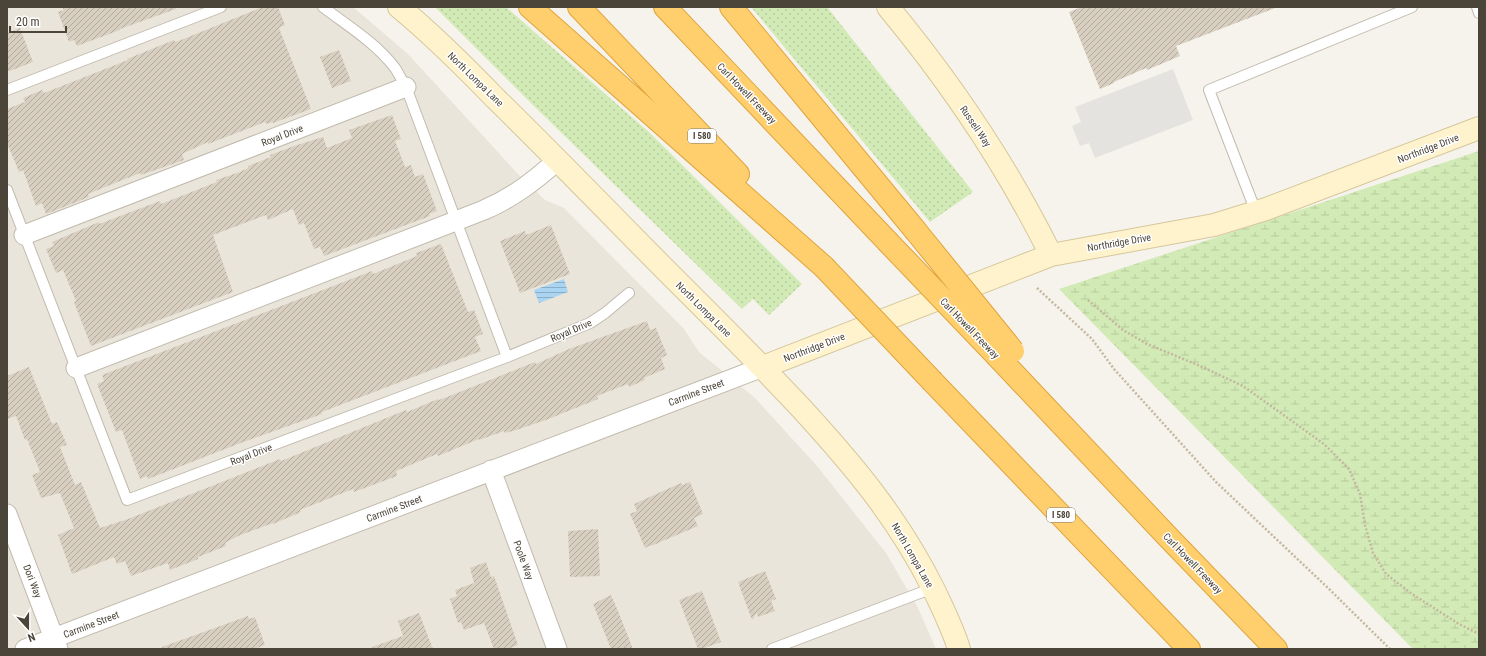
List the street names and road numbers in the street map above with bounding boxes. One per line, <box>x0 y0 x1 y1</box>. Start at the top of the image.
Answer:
street label: North Lompa Lane <box>446 50 506 109</box>
street label: Carl Howell Freeway <box>715 61 778 126</box>
street label: Russell Way <box>958 104 993 149</box>
street label: Royal Drive <box>260 122 305 148</box>
road number: I 580 <box>688 129 716 143</box>
street label: Northridge Drive <box>1396 132 1461 165</box>
street label: Northridge Drive <box>1086 231 1152 254</box>
street label: North Lompa Lane <box>674 280 734 339</box>
street label: Carl Howell Freeway <box>938 296 1001 361</box>
street label: Royal Drive <box>549 317 594 344</box>
street label: Northridge Drive <box>782 331 847 364</box>
street label: Carmine Street <box>667 377 726 408</box>
street label: Royal Drive <box>229 441 274 467</box>
street label: Carmine Street <box>365 493 424 524</box>
road number: I 580 <box>1047 508 1075 522</box>
street label: North Lompa Lane <box>890 521 936 590</box>
street label: Carl Howell Freeway <box>1161 531 1224 596</box>
street label: Poole Way <box>511 539 536 581</box>
street label: Dori Way <box>21 563 44 599</box>
street label: Carmine Street <box>62 609 121 640</box>

